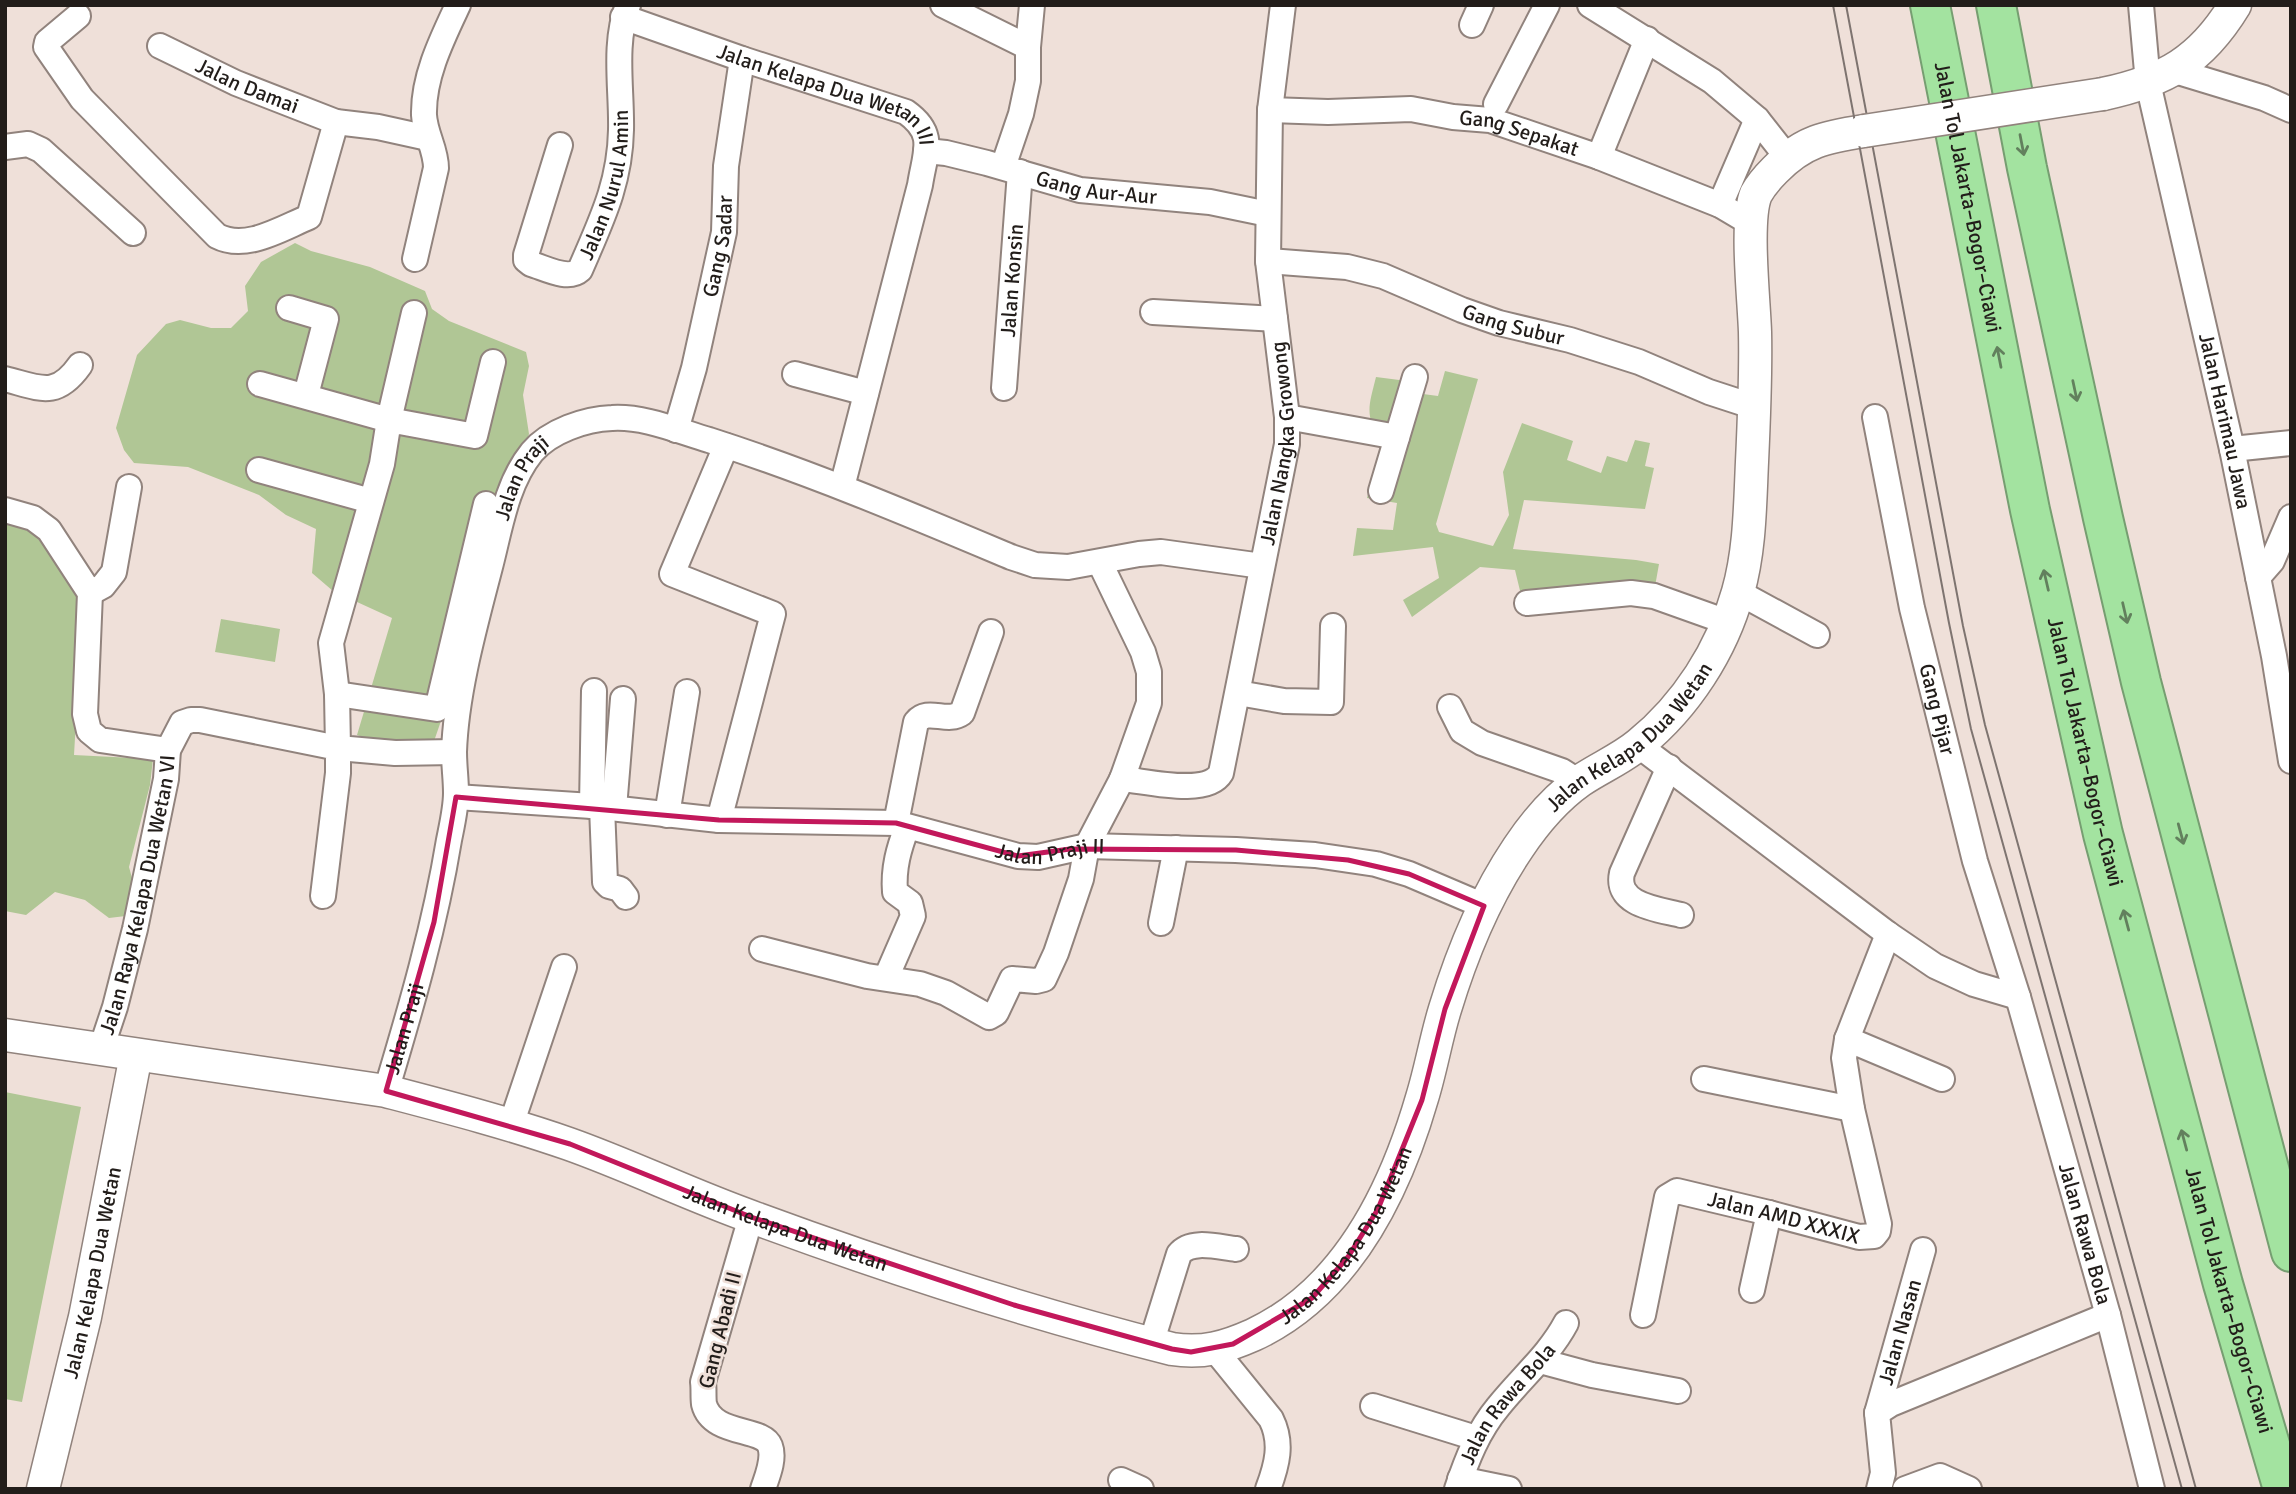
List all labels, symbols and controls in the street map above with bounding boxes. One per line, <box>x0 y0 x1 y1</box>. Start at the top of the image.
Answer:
street label: Jalan Kelapa Dua Wetan III <box>713 38 940 146</box>
street label: Jalan Damai <box>191 52 303 119</box>
street label: Jalan Tol Jakarta–Bogor–Ciawi <box>1929 60 2008 335</box>
street label: Gang Sepakat <box>1458 105 1582 162</box>
street label: Jalan Nurul Amin <box>573 109 634 264</box>
one-way arrow <box>2016 133 2030 156</box>
street label: Gang Aur-Aur <box>1033 165 1158 210</box>
street label: Gang Sadar <box>697 195 738 300</box>
street label: Jalan Konsin <box>995 223 1029 338</box>
street label: Gang Subur <box>1459 298 1567 351</box>
street label: Jalan Harimau Jawa <box>2193 330 2257 511</box>
street label: Jalan Nangka Growong <box>1254 340 1300 547</box>
one-way arrow <box>1992 346 2006 369</box>
one-way arrow <box>2069 379 2082 402</box>
street label: Jalan Praji <box>489 429 554 523</box>
one-way arrow <box>2038 569 2052 592</box>
one-way arrow <box>2118 601 2132 624</box>
street label: Jalan Tol Jakarta–Bogor–Ciawi <box>2042 615 2129 889</box>
street label: Jalan Kelapa Dua Wetan <box>1540 657 1718 817</box>
street label: Gang Pijar <box>1913 661 1961 758</box>
street label: Jalan Raya Kelapa Dua Wetan VI <box>94 754 181 1038</box>
one-way arrow <box>2175 822 2188 844</box>
street label: Jalan Praji II <box>992 833 1105 870</box>
one-way arrow <box>2119 909 2132 932</box>
street label: Jalan Praji <box>379 980 430 1077</box>
one-way arrow <box>2177 1129 2190 1151</box>
street label: Jalan Kelapa Dua Wetan <box>1274 1142 1418 1330</box>
street label: Jalan Rawa Bola <box>2053 1160 2117 1308</box>
street label: Jalan Kelapa Dua Wetan <box>57 1164 127 1381</box>
street label: Jalan Tol Jakarta–Bogor–Ciawi <box>2179 1164 2279 1436</box>
street label: Jalan Kelapa Dua Wetan <box>679 1179 891 1277</box>
street label: Jalan AMD XXXIX <box>1705 1186 1863 1250</box>
street label: Gang Abadi II <box>693 1269 747 1391</box>
street label: Jalan Nasan <box>1873 1276 1927 1388</box>
street label: Jalan Rawa Bola <box>1454 1338 1561 1468</box>

